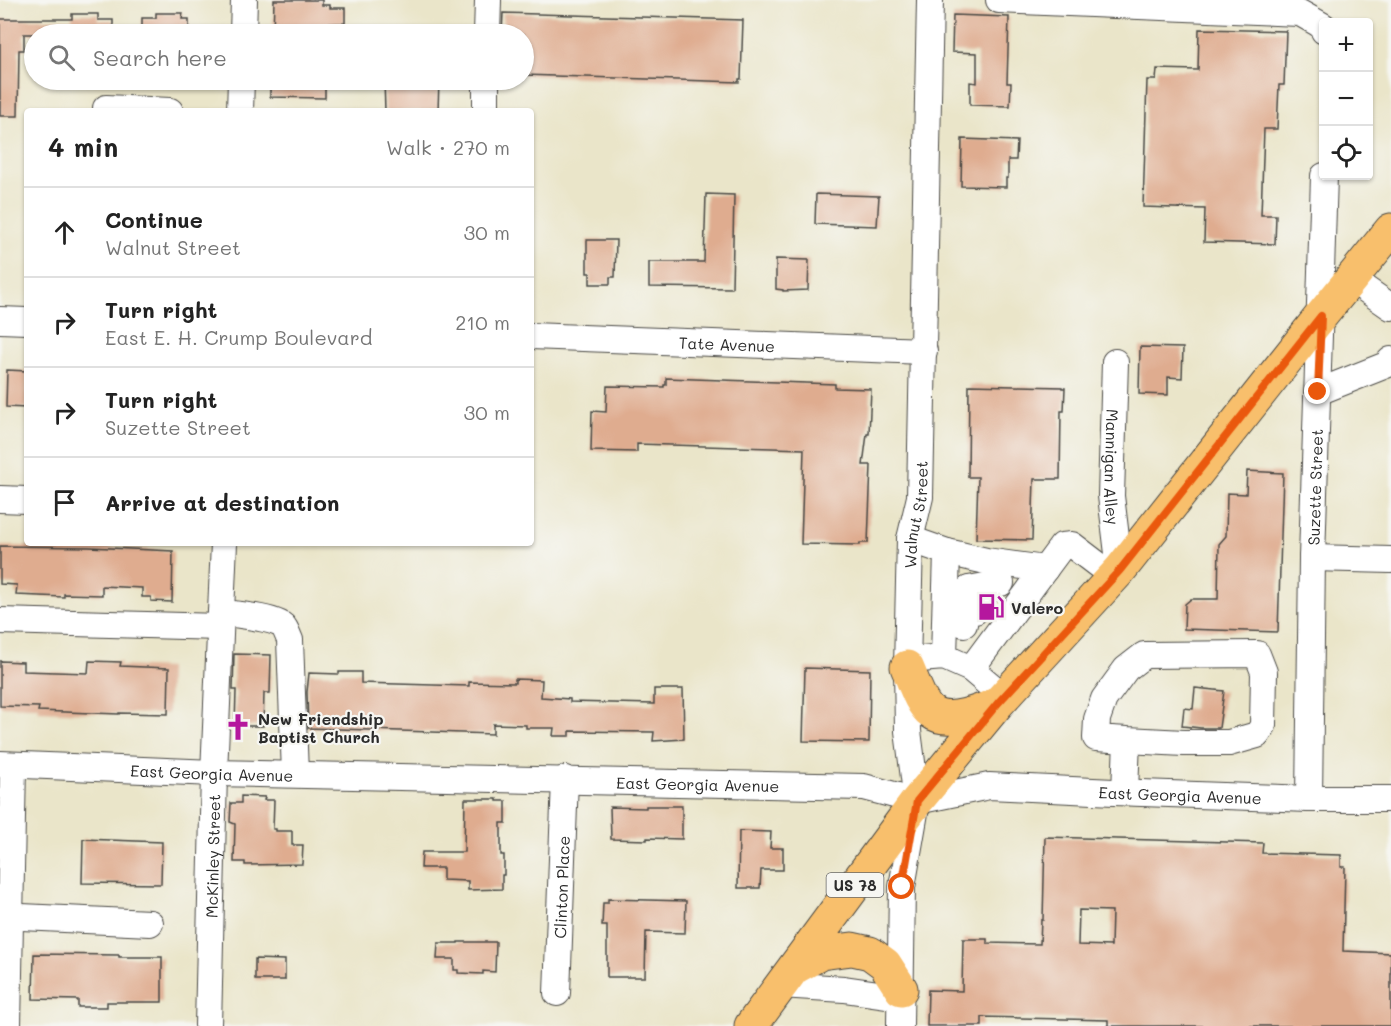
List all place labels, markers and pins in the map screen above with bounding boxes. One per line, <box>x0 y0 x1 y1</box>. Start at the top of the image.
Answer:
fuel station icon: Valero <box>976 592 1006 622</box>
place label: Valero <box>1011 597 1064 618</box>
place label: New Friendship Baptist Church <box>258 708 383 747</box>
church icon: New Friendship Baptist Church <box>223 712 253 742</box>

